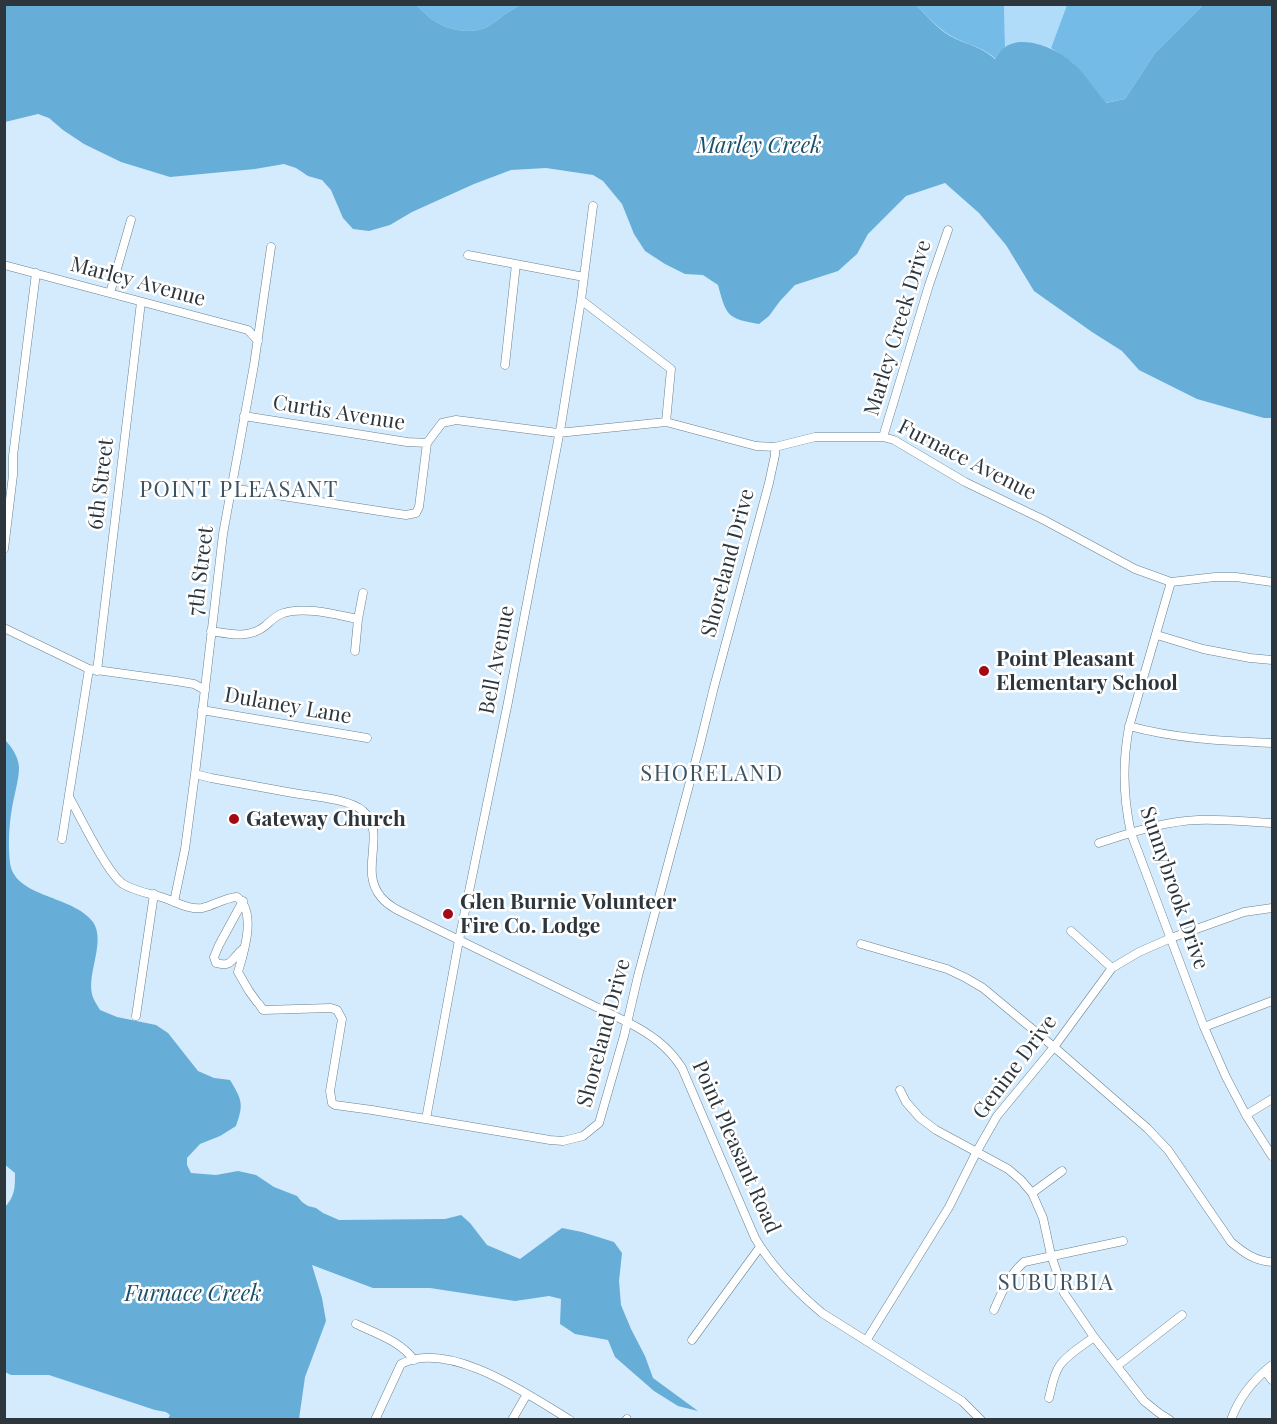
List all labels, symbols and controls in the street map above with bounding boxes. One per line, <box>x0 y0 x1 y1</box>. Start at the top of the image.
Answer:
water label: Marley Creek <box>697 133 821 159</box>
street label: Marley Creek Drive <box>859 237 937 419</box>
street label: Marley Avenue <box>68 252 208 312</box>
street label: Curtis Avenue <box>271 390 407 436</box>
street label: Furnace Avenue <box>894 414 1040 506</box>
street label: 6th Street <box>83 437 119 531</box>
district label: POINT PLEASANT <box>139 477 339 503</box>
street label: Shoreland Drive <box>696 486 760 640</box>
street label: 7th Street <box>183 525 219 617</box>
street label: Bell Avenue <box>474 603 520 717</box>
place label: Point Pleasant Elementary School <box>996 646 1178 696</box>
marker: Point Pleasant Elementary School <box>977 664 991 678</box>
street label: Dulaney Lane <box>222 682 354 730</box>
district label: SHORELAND <box>640 761 784 787</box>
street label: Sunnybrook Drive <box>1134 803 1214 973</box>
place label: Gateway Church <box>246 806 406 832</box>
marker: Gateway Church <box>227 812 241 826</box>
place label: Glen Burnie Volunteer Fire Co. Lodge <box>460 889 676 939</box>
marker: Glen Burnie Volunteer Fire Co. Lodge <box>441 907 455 921</box>
street label: Shoreland Drive <box>572 956 636 1110</box>
street label: Genine Drive <box>968 1010 1062 1124</box>
street label: Point Pleasant Road <box>687 1057 785 1237</box>
district label: SUBURBIA <box>998 1270 1114 1296</box>
water label: Furnace Creek <box>125 1281 261 1307</box>

